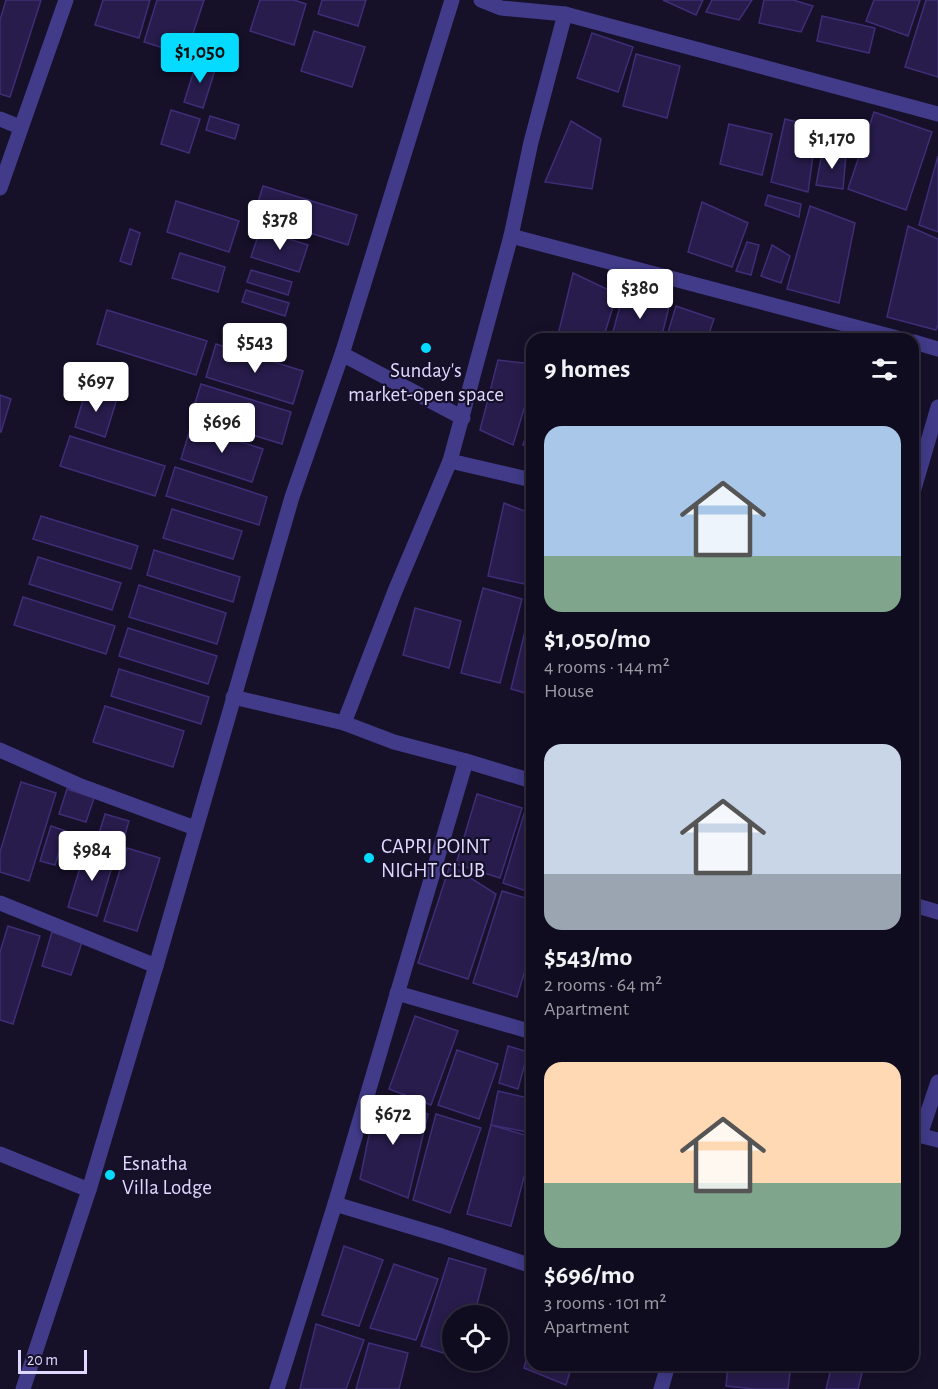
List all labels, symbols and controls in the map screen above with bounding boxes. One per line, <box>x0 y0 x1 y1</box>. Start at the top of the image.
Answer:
pin: $1,050 <box>151 33 249 84</box>
text: $1,050 <box>175 42 225 62</box>
pin: $1,170 <box>783 119 881 170</box>
text: $1,170 <box>808 128 856 148</box>
pin: $378 <box>244 200 316 251</box>
text: $378 <box>262 209 298 229</box>
pin: $380 <box>604 269 676 320</box>
text: $380 <box>621 278 659 298</box>
pin: $543 <box>219 323 291 374</box>
text: $543 <box>237 332 273 352</box>
marker: Sunday's market-open space <box>419 341 433 355</box>
icon: filters <box>868 353 901 386</box>
text: 9 homes <box>544 356 630 382</box>
place label: Sunday's market-open space <box>348 360 504 405</box>
pin: $697 <box>60 362 132 413</box>
text: $697 <box>78 371 114 391</box>
pin: $696 <box>186 403 258 454</box>
text: $696 <box>203 412 241 432</box>
icon: home <box>669 465 777 573</box>
text: $1,050/mo <box>544 626 651 652</box>
text: 4 rooms · 144 m² <box>544 657 670 677</box>
text: House <box>544 681 594 701</box>
icon: home <box>669 783 777 891</box>
pin: $984 <box>56 831 128 882</box>
place label: CAPRI POINT NIGHT CLUB <box>381 836 490 881</box>
text: $984 <box>73 840 111 860</box>
marker: CAPRI POINT NIGHT CLUB <box>362 851 376 865</box>
text: $543/mo <box>544 944 632 970</box>
text: 2 rooms · 64 m² <box>544 975 662 995</box>
text: Apartment <box>544 999 629 1019</box>
pin: $672 <box>357 1095 429 1146</box>
icon: home <box>669 1101 777 1209</box>
text: $672 <box>375 1104 411 1124</box>
place label: Esnatha Villa Lodge <box>122 1153 212 1198</box>
marker: Esnatha Villa Lodge <box>103 1168 117 1182</box>
text: $696/mo <box>544 1262 635 1288</box>
text: 3 rooms · 101 m² <box>544 1293 667 1313</box>
map controls <box>442 1305 508 1371</box>
button: locate <box>442 1305 508 1371</box>
text: Apartment <box>544 1317 629 1337</box>
scale bar <box>18 1347 87 1374</box>
text: 20 m <box>27 1352 58 1368</box>

